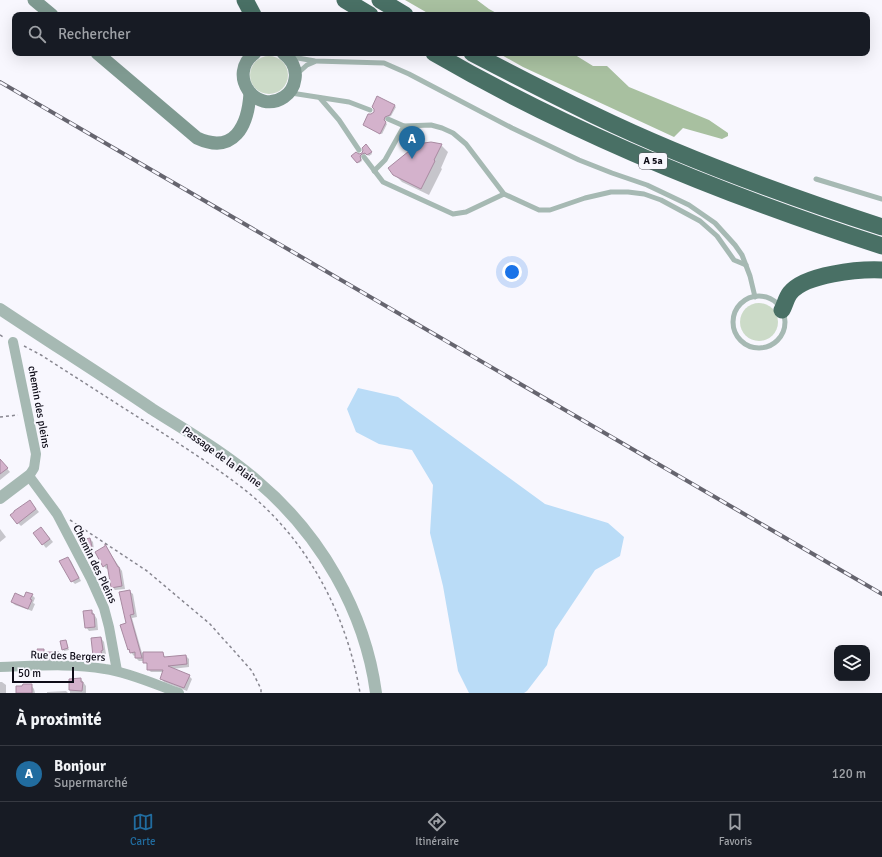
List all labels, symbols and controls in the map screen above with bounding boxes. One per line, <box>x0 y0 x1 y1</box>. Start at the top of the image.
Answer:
search box <box>12 12 870 56</box>
icon: search <box>26 23 48 45</box>
text: Rechercher <box>58 25 131 43</box>
pin: A <box>399 126 425 159</box>
road number: A 5a <box>639 153 667 169</box>
your location <box>502 262 522 282</box>
street label: chemin des pleins <box>25 365 53 450</box>
street label: Passage de la Plaine <box>180 424 264 490</box>
street label: Chemin des Pleins <box>70 523 120 605</box>
map controls <box>834 645 870 681</box>
button: layers <box>834 645 870 681</box>
street label: Rue des Bergers <box>30 648 106 664</box>
scale bar <box>12 665 74 684</box>
text: 50 m <box>18 667 41 680</box>
text: À proximité <box>16 709 102 730</box>
text: Bonjour <box>54 757 106 775</box>
text: A <box>25 766 33 782</box>
text: 120 m <box>832 766 866 782</box>
text: Supermarché <box>54 775 128 791</box>
tab: Carte <box>130 811 156 848</box>
tab: Itinéraire <box>415 811 459 848</box>
tab: Favoris <box>719 811 752 848</box>

